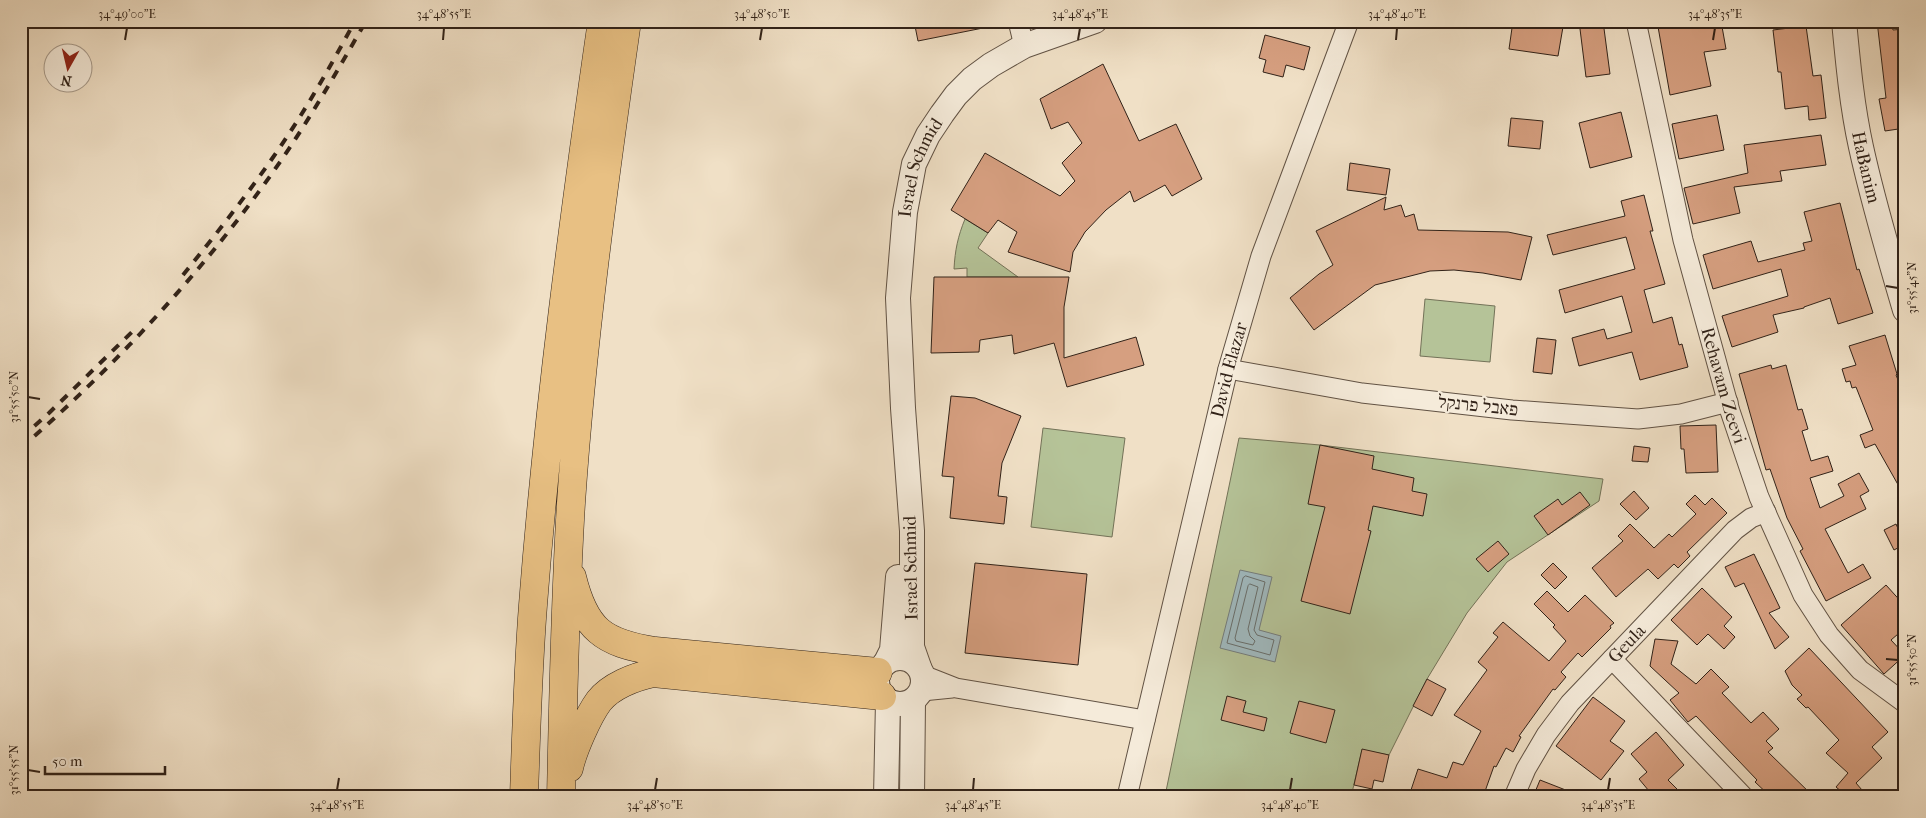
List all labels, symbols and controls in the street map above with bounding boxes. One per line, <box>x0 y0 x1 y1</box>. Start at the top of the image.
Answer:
text: 34°49'00"E <box>98 7 156 21</box>
text: 34°48'55"E <box>417 7 471 21</box>
text: 34°48'50"E <box>734 7 790 21</box>
text: 34°48'45"E <box>1052 7 1108 21</box>
text: 34°48'40"E <box>1368 7 1426 21</box>
text: 34°48'35"E <box>1688 7 1742 21</box>
north arrow <box>42 42 92 92</box>
text: N <box>59 71 73 90</box>
street label: Israel Schmid <box>894 114 947 218</box>
street label: HaBanim <box>1847 129 1885 206</box>
text: 31°55'45"N <box>1905 262 1919 314</box>
street label: David Elazar <box>1206 319 1252 420</box>
street label: Rehavam Zeevi <box>1697 325 1751 447</box>
text: 31°55'50"N <box>7 371 21 423</box>
street label: פאבל פרנקל <box>1437 391 1519 421</box>
street label: Israel Schmid <box>900 515 922 620</box>
street label: Geula <box>1603 620 1650 667</box>
text: 31°55'50"N <box>1905 634 1919 686</box>
scale bar <box>45 743 165 775</box>
text: 31°55'55"N <box>7 745 21 795</box>
text: 50 m <box>52 752 83 770</box>
text: 34°48'55"E <box>310 798 364 812</box>
text: 34°48'50"E <box>627 798 683 812</box>
text: 34°48'45"E <box>945 798 1001 812</box>
text: 34°48'40"E <box>1261 798 1319 812</box>
text: 34°48'35"E <box>1581 798 1635 812</box>

